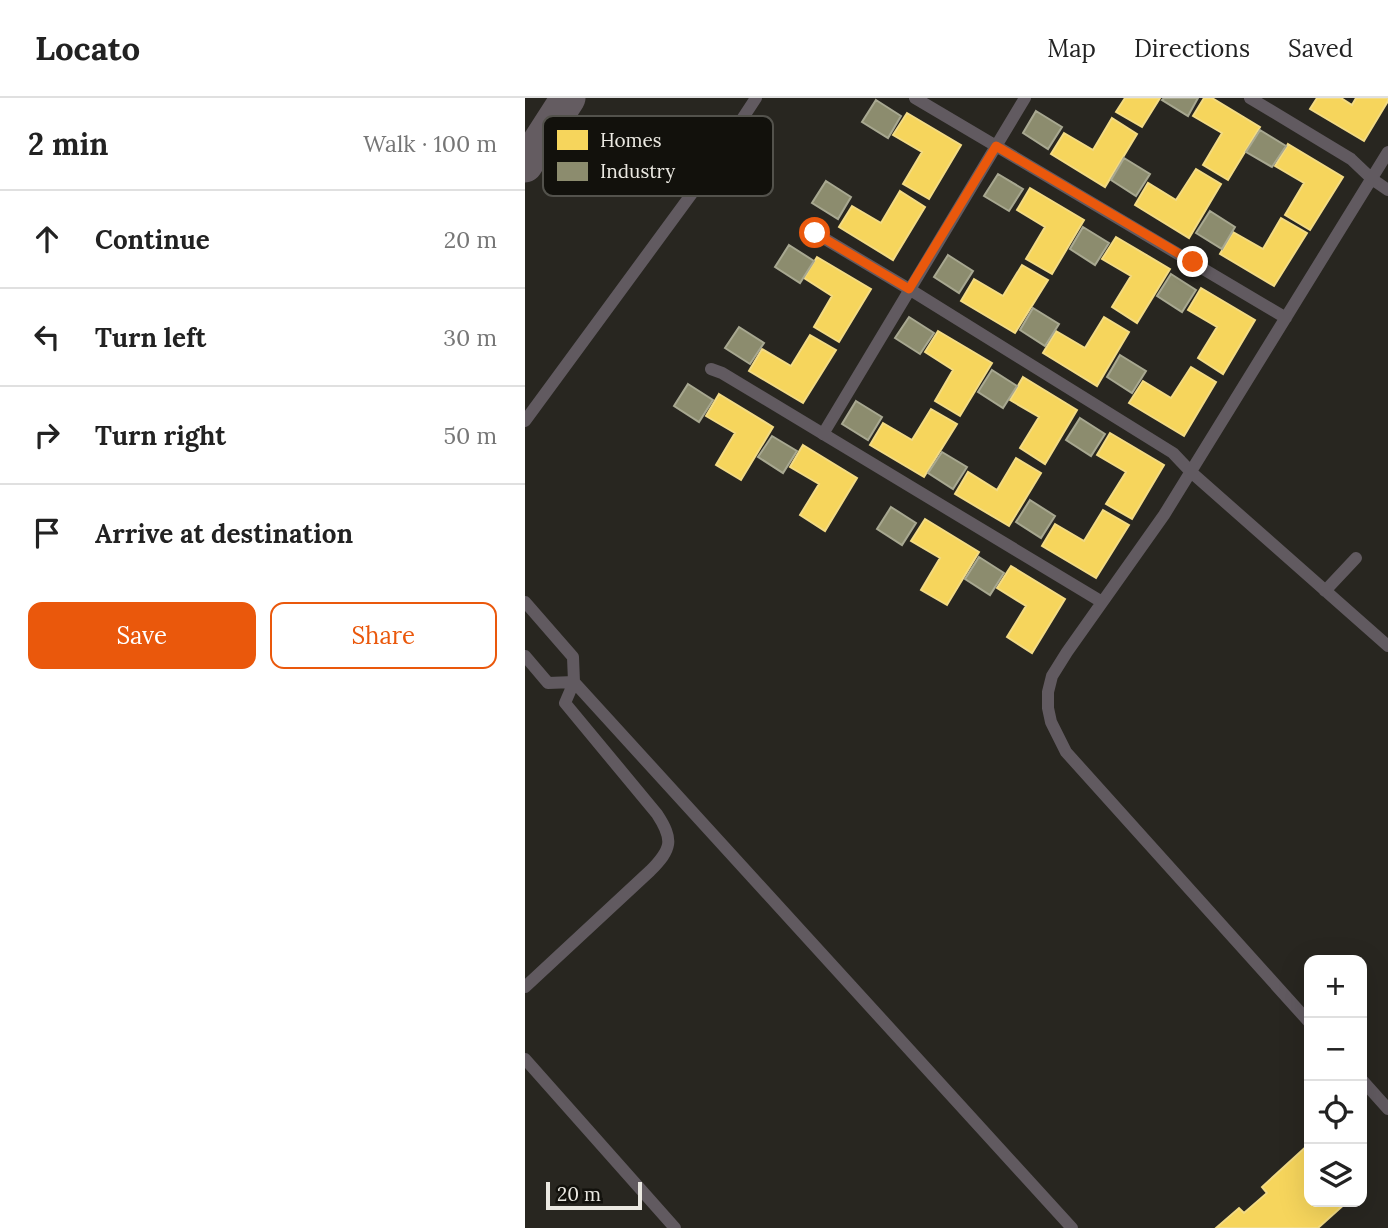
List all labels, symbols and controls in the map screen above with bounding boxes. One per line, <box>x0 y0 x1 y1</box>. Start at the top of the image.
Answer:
text: Locato <box>35 27 140 69</box>
text: Map <box>1047 33 1096 64</box>
text: Directions <box>1134 33 1250 64</box>
text: Saved <box>1288 33 1353 64</box>
legend <box>543 116 773 196</box>
text: 2 min <box>28 125 108 163</box>
text: Homes <box>600 128 662 152</box>
text: Walk · 100 m <box>363 129 497 158</box>
text: Industry <box>600 159 675 183</box>
route start <box>799 217 830 248</box>
icon: ahead <box>28 220 66 258</box>
text: Continue <box>95 223 210 256</box>
text: 20 m <box>444 225 497 254</box>
route end <box>1177 246 1208 277</box>
icon: left <box>28 318 66 356</box>
text: Turn left <box>95 321 206 354</box>
text: 30 m <box>443 323 497 352</box>
icon: right <box>28 416 66 454</box>
text: Turn right <box>95 419 226 452</box>
text: 50 m <box>444 421 497 450</box>
icon: arrive <box>28 514 66 552</box>
text: Arrive at destination <box>95 517 353 550</box>
button: Save <box>28 602 256 669</box>
button: Share <box>270 602 497 669</box>
map controls <box>1304 955 1367 1207</box>
button: + <box>1304 955 1367 1018</box>
button: − <box>1304 1018 1367 1081</box>
button: locate <box>1304 1081 1367 1144</box>
button: layers <box>1304 1144 1367 1207</box>
scale bar <box>546 1179 642 1211</box>
text: 20 m <box>557 1182 601 1206</box>

